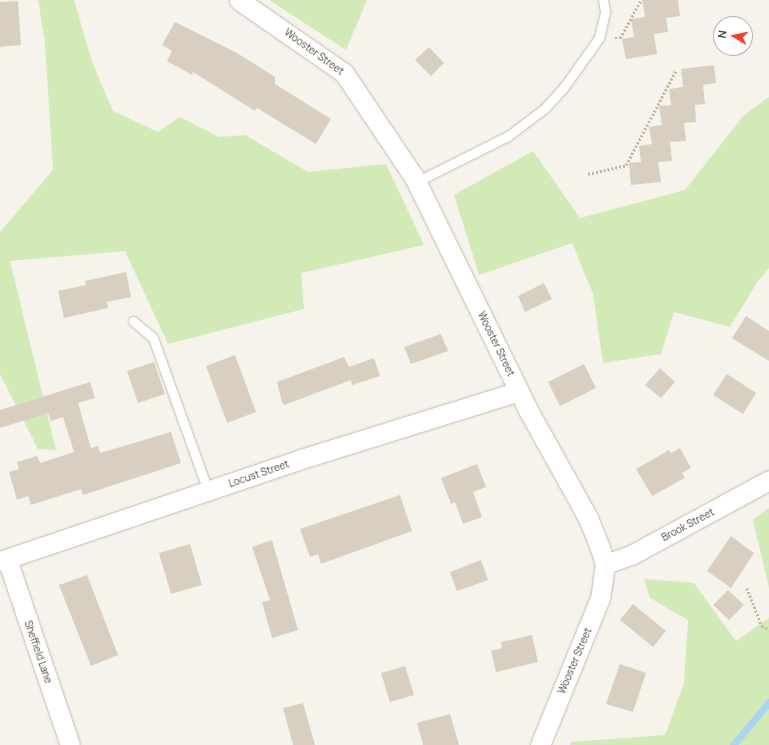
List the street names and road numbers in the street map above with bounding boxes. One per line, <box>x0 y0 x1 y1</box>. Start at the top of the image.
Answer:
street label: Wooster Street <box>282 26 346 78</box>
street label: Wooster Street <box>475 310 517 378</box>
street label: Locust Street <box>227 458 291 490</box>
street label: Brook Street <box>660 506 716 544</box>
street label: Sheffield Lane <box>22 619 54 685</box>
street label: Wooster Street <box>556 626 594 696</box>

